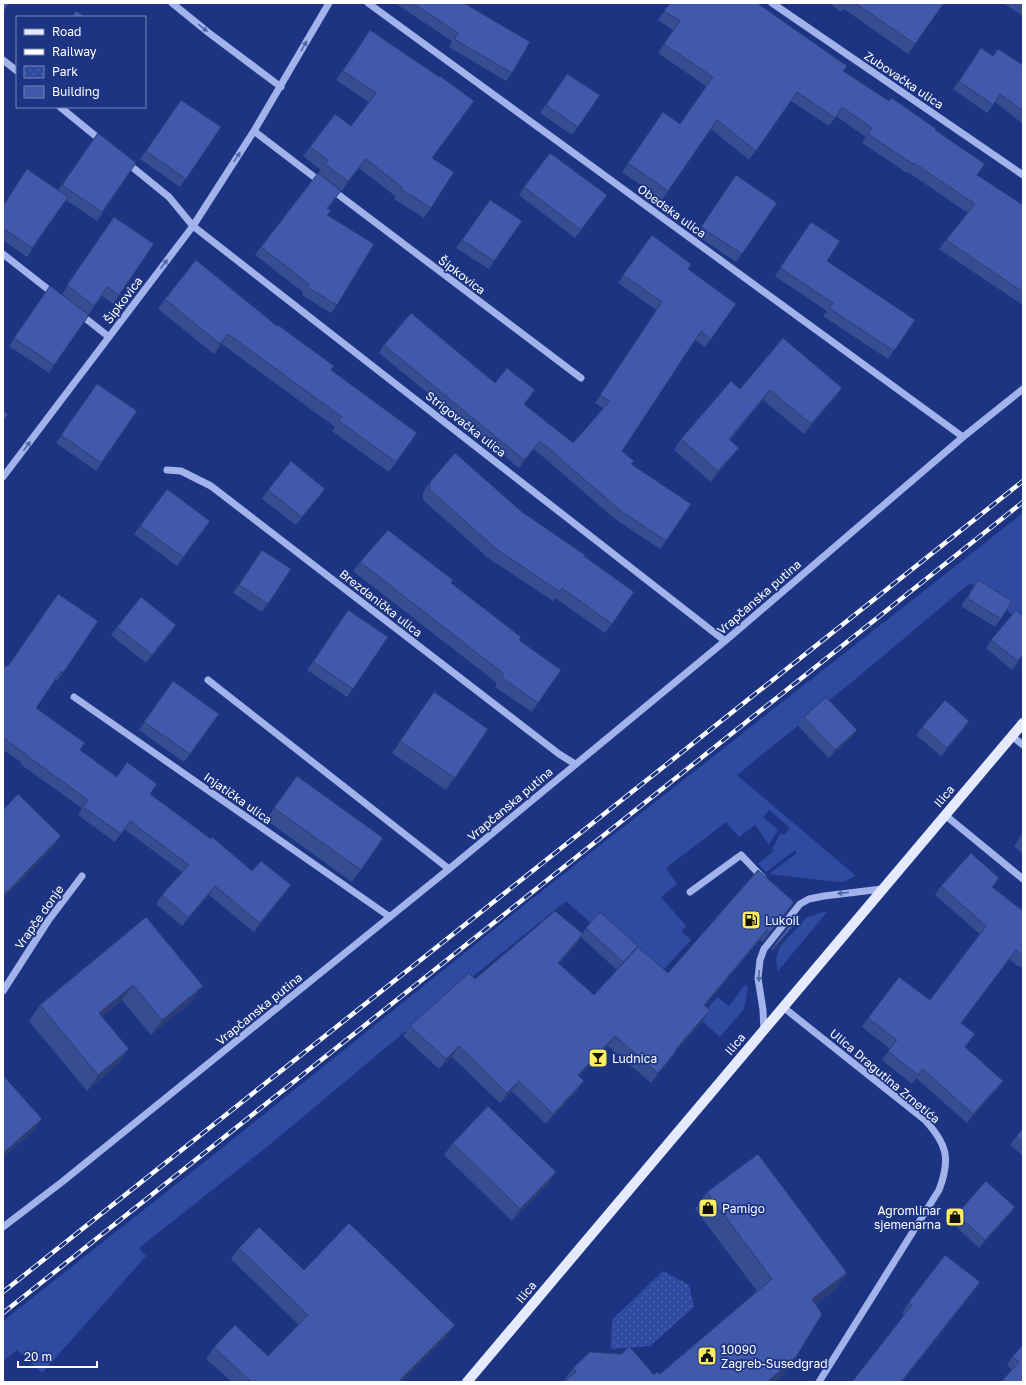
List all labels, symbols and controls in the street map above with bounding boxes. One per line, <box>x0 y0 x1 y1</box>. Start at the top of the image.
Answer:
legend <box>16 16 146 108</box>
one-way arrow <box>197 23 208 32</box>
text: Road <box>52 24 81 39</box>
one-way arrow <box>301 40 308 51</box>
text: Railway <box>52 44 97 59</box>
street label: Zubovačka ulica <box>862 48 946 112</box>
text: Park <box>52 64 78 79</box>
text: Building <box>52 84 100 99</box>
one-way arrow <box>233 152 241 162</box>
street label: Obedska ulica <box>635 181 709 241</box>
street label: Šipkovica <box>436 252 488 298</box>
one-way arrow <box>160 259 168 270</box>
street label: Šipkovica <box>100 274 146 326</box>
street label: Strigovačka ulica <box>423 388 509 460</box>
one-way arrow <box>22 441 31 452</box>
street label: Vrapčanska putina <box>714 556 804 638</box>
street label: Brezdanička ulica <box>337 566 425 640</box>
street label: Vrapčanska putina <box>464 764 556 844</box>
street label: Injatička ulica <box>201 769 275 827</box>
street label: Ilica <box>930 782 958 810</box>
street label: Vrapče donje <box>11 882 67 952</box>
one-way arrow <box>837 890 849 896</box>
fuel station icon: Lukoil <box>740 909 762 931</box>
place label: Lukoil <box>765 913 800 928</box>
street label: Vrapčanska putina <box>213 970 305 1048</box>
one-way arrow <box>756 970 762 983</box>
street label: Ulica Dragutina Zrnetića <box>827 1026 943 1126</box>
street label: Ilica <box>721 1030 749 1058</box>
bar icon: Ludnica <box>587 1047 609 1069</box>
place label: Ludnica <box>612 1051 657 1066</box>
shop icon: Pamigo <box>697 1197 719 1219</box>
place label: Pamigo <box>722 1201 765 1216</box>
place label: Agromlinar sjemenarna <box>874 1203 941 1232</box>
shop icon: Agromlinar sjemenarna <box>944 1206 966 1228</box>
street label: Ilica <box>512 1278 540 1306</box>
place label: 10090 Zagreb-Susedgrad <box>721 1342 828 1371</box>
scale bar <box>18 1343 97 1369</box>
public building icon: 10090 Zagreb-Susedgrad <box>696 1345 718 1367</box>
text: 20 m <box>24 1349 52 1364</box>

